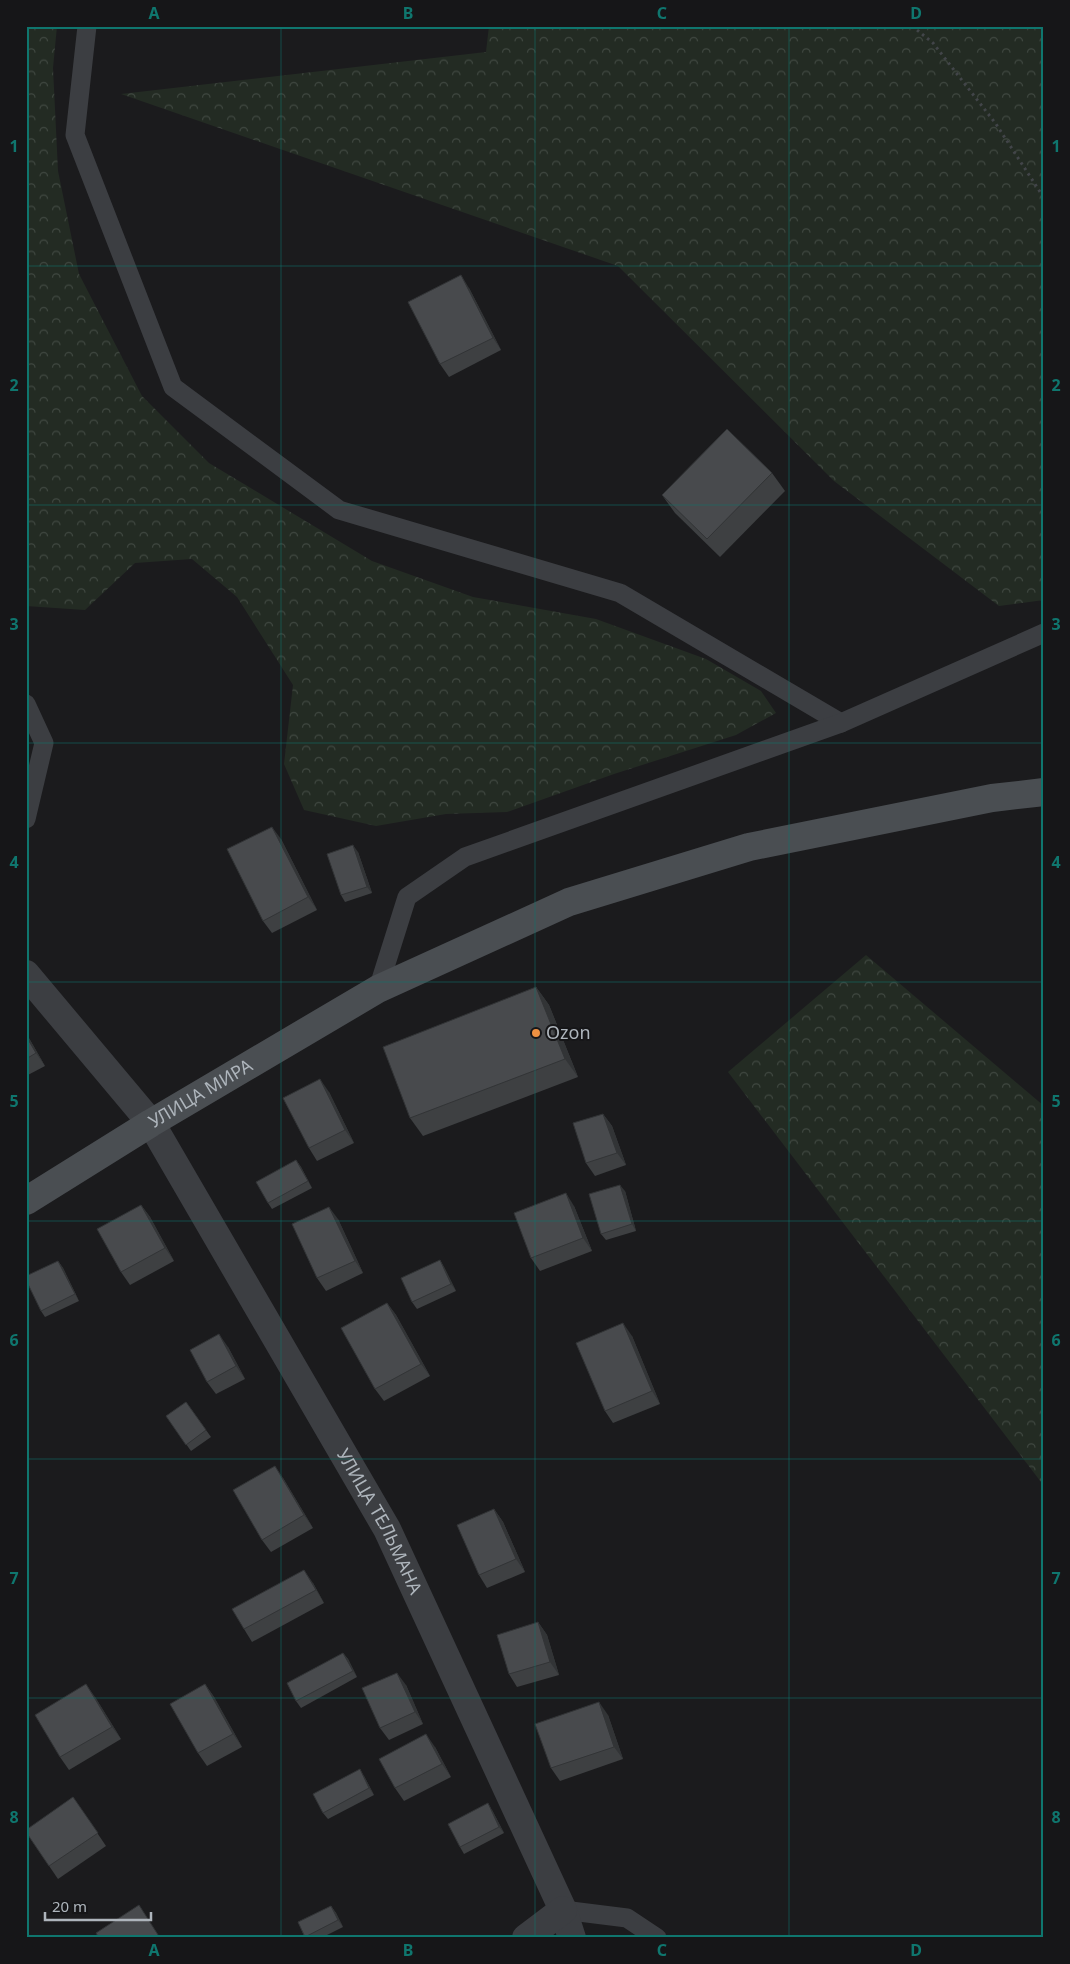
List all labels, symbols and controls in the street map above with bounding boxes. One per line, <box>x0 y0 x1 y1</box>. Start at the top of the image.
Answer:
text: A <box>148 2 160 24</box>
text: B <box>403 2 413 24</box>
text: C <box>657 2 667 24</box>
text: D <box>910 2 922 24</box>
text: 1 <box>9 135 19 157</box>
text: 1 <box>1051 135 1061 157</box>
text: 2 <box>9 374 19 396</box>
text: 2 <box>1051 374 1061 396</box>
text: 3 <box>9 613 19 635</box>
text: 3 <box>1051 613 1061 635</box>
text: 4 <box>9 851 19 873</box>
text: 4 <box>1051 851 1061 873</box>
place label: Ozon <box>546 1020 591 1044</box>
marker: Ozon <box>530 1027 542 1039</box>
street label: УЛИЦА МИРА <box>144 1053 257 1133</box>
text: 5 <box>9 1090 19 1112</box>
text: 5 <box>1051 1090 1061 1112</box>
text: 6 <box>9 1329 19 1351</box>
text: 6 <box>1051 1329 1061 1351</box>
street label: УЛИЦА ТЕЛЬМАНА <box>332 1444 429 1598</box>
text: 7 <box>9 1567 19 1589</box>
text: 7 <box>1051 1567 1061 1589</box>
text: 8 <box>9 1806 19 1828</box>
text: 8 <box>1051 1806 1061 1828</box>
scale bar <box>45 1889 151 1921</box>
text: 20 m <box>52 1896 87 1916</box>
text: A <box>148 1939 160 1961</box>
text: B <box>403 1939 413 1961</box>
text: C <box>657 1939 667 1961</box>
text: D <box>910 1939 922 1961</box>

